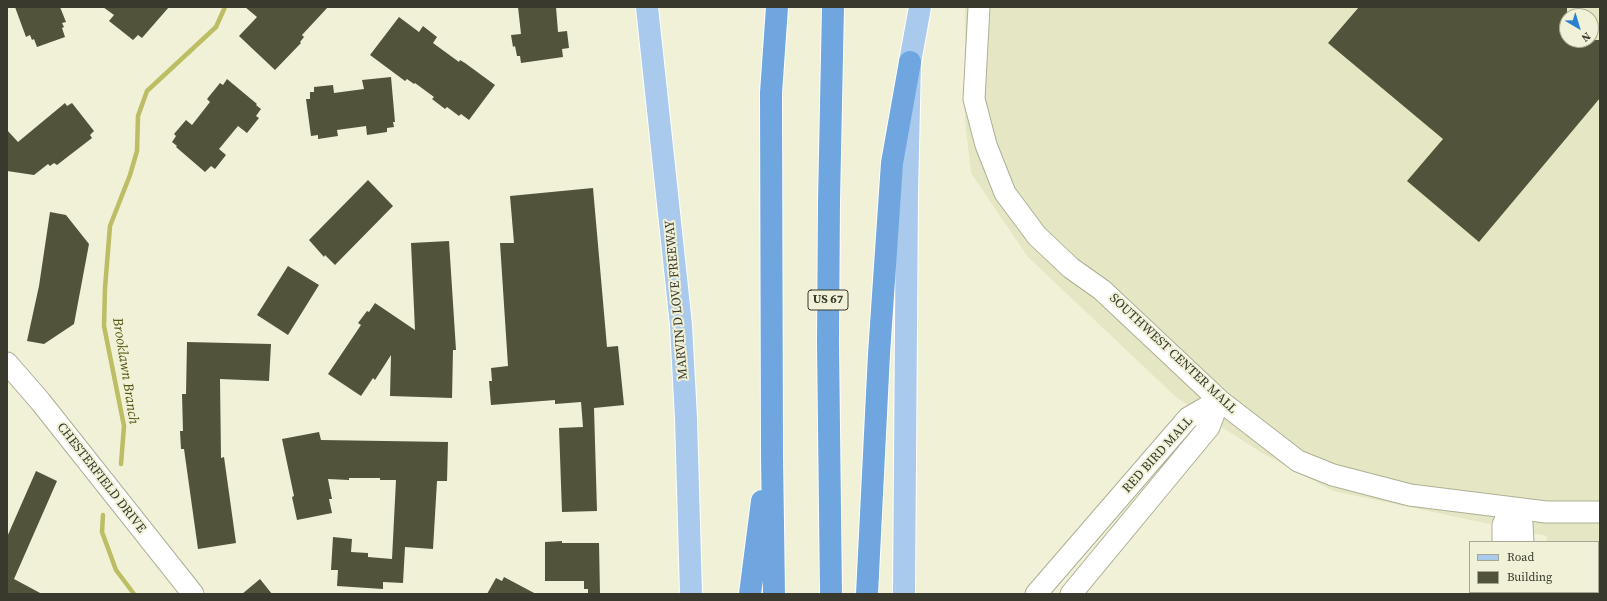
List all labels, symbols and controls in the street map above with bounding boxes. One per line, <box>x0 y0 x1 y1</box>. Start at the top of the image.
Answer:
north arrow <box>1559 8 1599 48</box>
text: N <box>1578 29 1594 45</box>
street label: MARVIN D LOVE FREEWAY <box>662 220 692 380</box>
road number: US 67 <box>808 290 848 310</box>
street label: SOUTHWEST CENTER MALL <box>1106 291 1240 417</box>
water label: Brooklawn Branch <box>108 317 142 425</box>
street label: RED BIRD MALL <box>1120 414 1196 496</box>
street label: CHESTERFIELD DRIVE <box>53 420 149 536</box>
legend <box>1469 541 1599 593</box>
text: Road <box>1507 549 1534 565</box>
text: Building <box>1507 569 1552 585</box>

